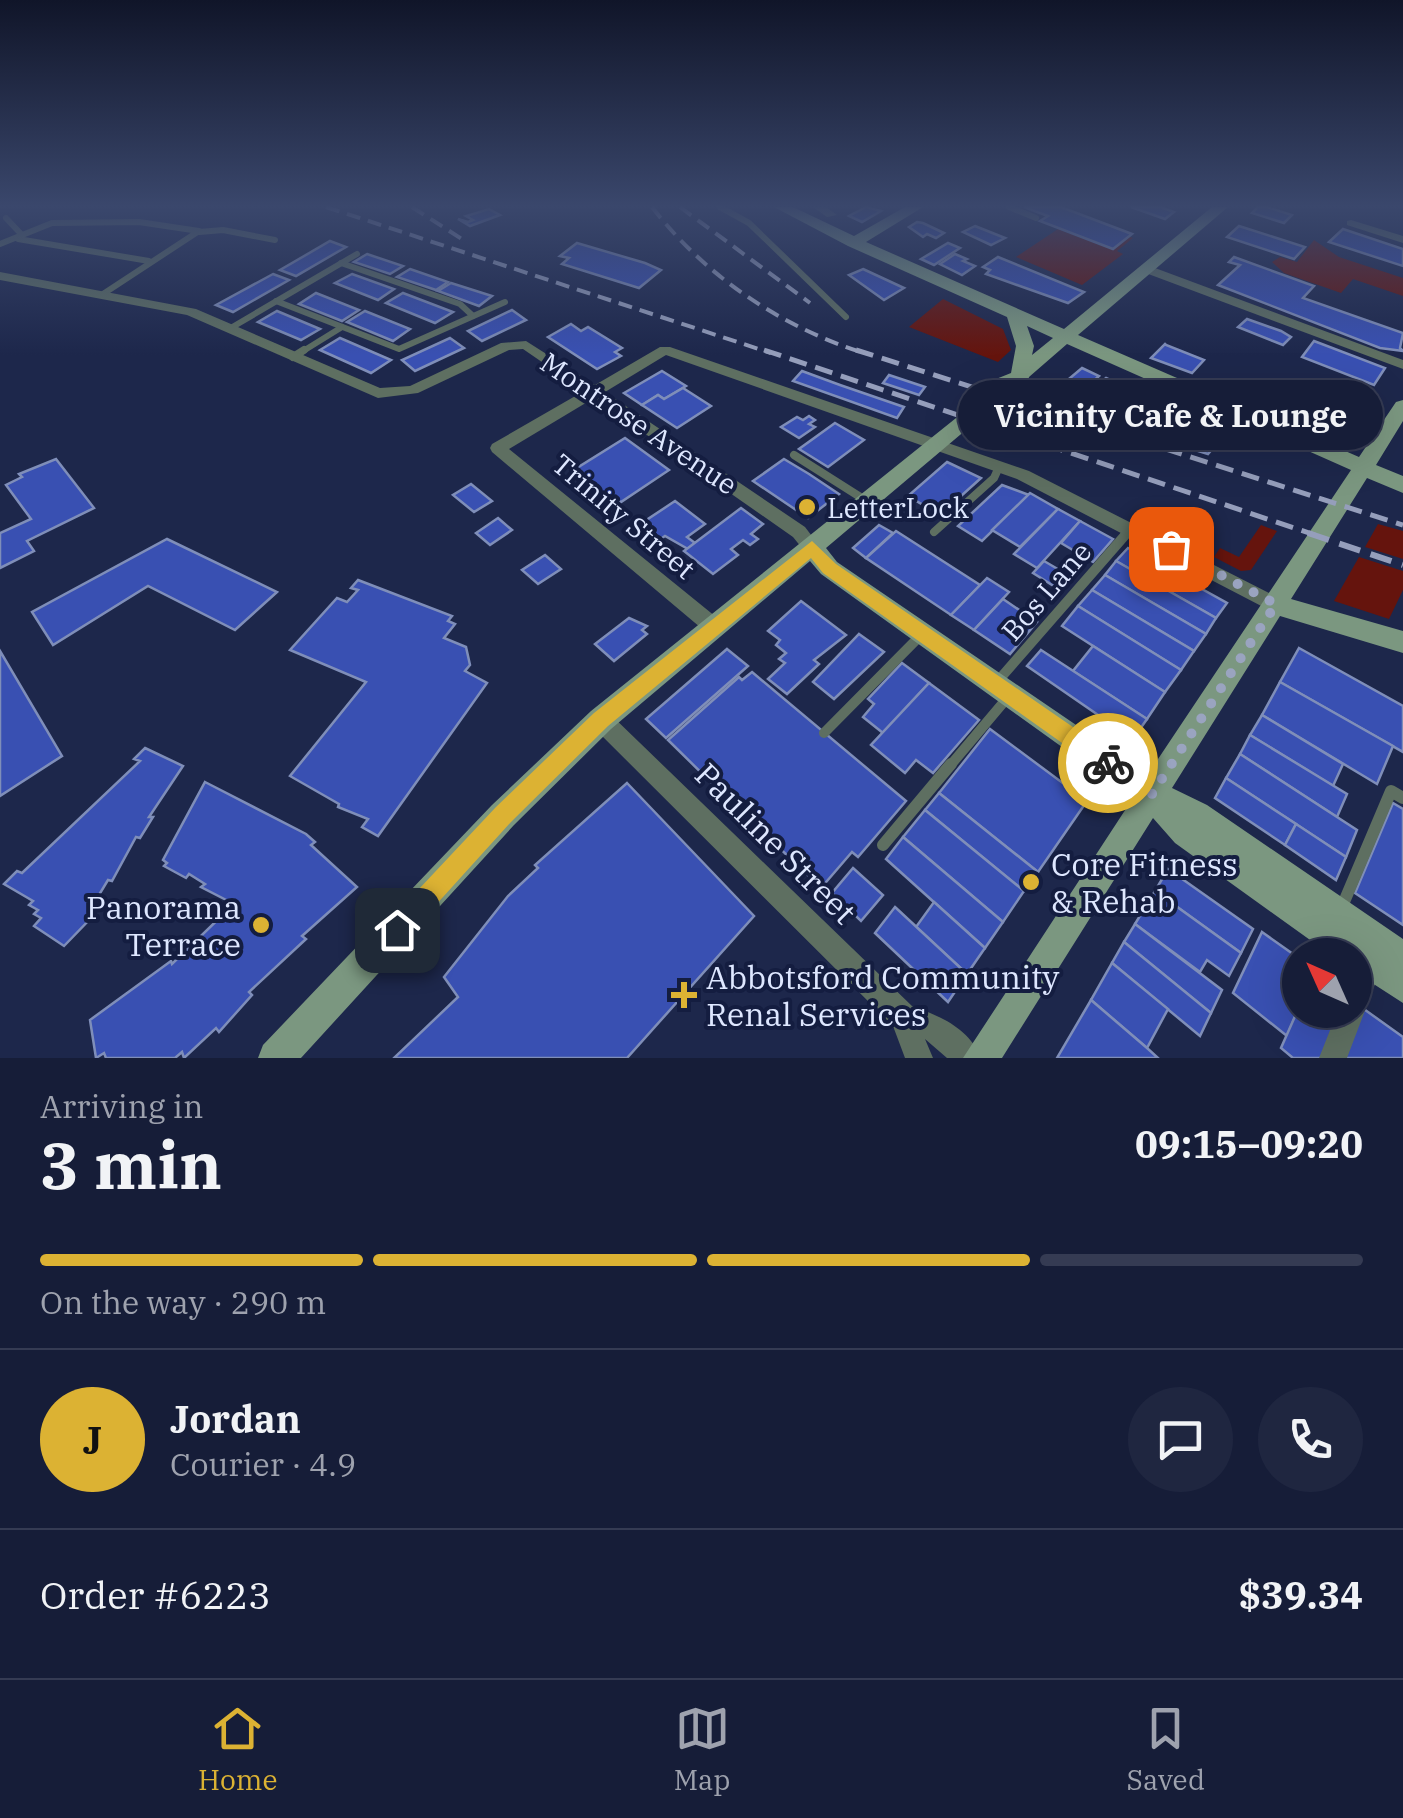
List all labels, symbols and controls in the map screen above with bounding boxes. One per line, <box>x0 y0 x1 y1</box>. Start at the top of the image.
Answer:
street label: Montrose Avenue <box>533 343 745 503</box>
callout: Vicinity Cafe & Lounge <box>958 379 1384 449</box>
text: Vicinity Cafe & Lounge <box>994 394 1347 436</box>
street label: Trinity Street <box>545 445 703 587</box>
place label: LetterLock <box>827 489 970 526</box>
marker: LetterLock <box>796 496 818 518</box>
pin <box>1129 507 1214 592</box>
icon: bag <box>1144 522 1199 577</box>
street label: Bos Lane <box>993 534 1099 648</box>
courier <box>1058 713 1158 813</box>
icon: bike <box>1081 736 1136 791</box>
street label: Pauline Street <box>686 753 866 933</box>
place label: Core Fitness & Rehab <box>1051 843 1238 922</box>
marker: Core Fitness & Rehab <box>1020 871 1042 893</box>
place label: Panorama Terrace <box>86 886 241 965</box>
pin <box>355 888 440 973</box>
icon: home <box>370 903 425 958</box>
marker: Panorama Terrace <box>250 914 272 936</box>
north arrow <box>1282 938 1372 1028</box>
map controls <box>1282 938 1372 1028</box>
place label: Abbotsford Community Renal Services <box>706 956 1060 1035</box>
marker: Abbotsford Community Renal Services <box>671 982 697 1008</box>
text: Arriving in <box>40 1085 203 1127</box>
text: 09:15–09:20 <box>1135 1119 1363 1168</box>
text: 3 min <box>40 1122 222 1207</box>
text: On the way · 290 m <box>40 1281 326 1323</box>
button: chat <box>1128 1387 1233 1492</box>
button: phone <box>1258 1387 1363 1492</box>
text: Jordan <box>170 1394 301 1443</box>
text: J <box>83 1415 102 1464</box>
text: Courier · 4.9 <box>170 1443 356 1485</box>
text: Order #6223 <box>40 1570 271 1619</box>
text: $39.34 <box>1238 1570 1363 1619</box>
tab: Home <box>198 1701 278 1798</box>
tab: Map <box>674 1701 731 1798</box>
tab: Saved <box>1127 1701 1205 1798</box>

